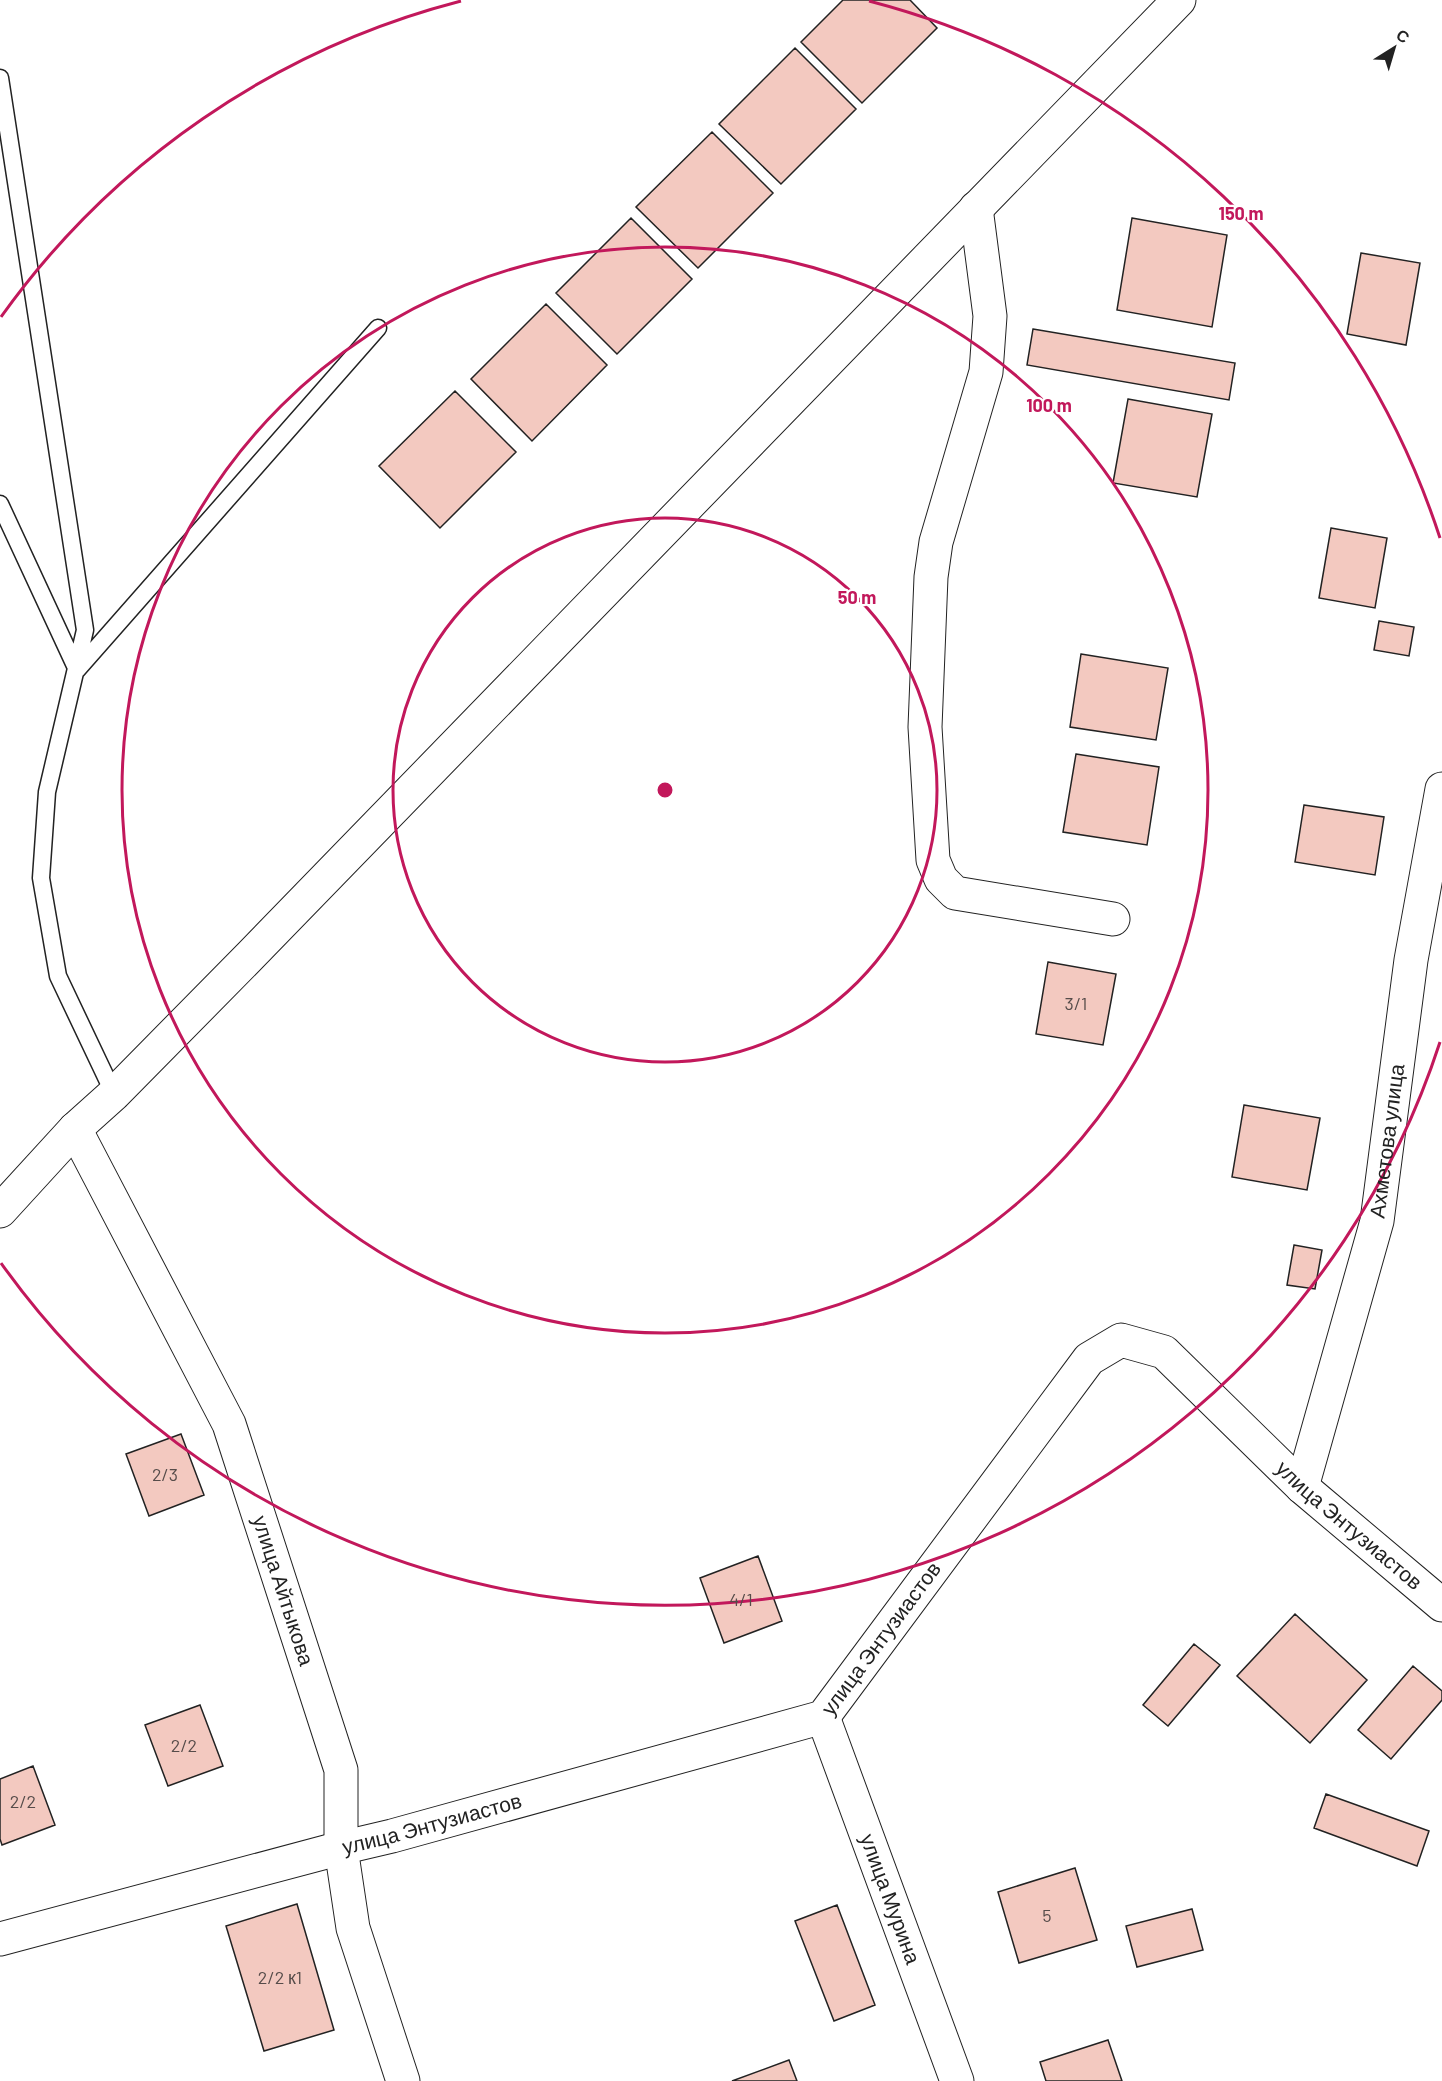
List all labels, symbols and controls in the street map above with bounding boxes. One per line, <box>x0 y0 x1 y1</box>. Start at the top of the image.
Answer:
north arrow <box>1364 18 1424 78</box>
text: С <box>1393 25 1414 47</box>
text: 150 m <box>1219 202 1263 224</box>
text: 100 m <box>1026 394 1072 416</box>
text: 50 m <box>838 586 876 608</box>
centre of rings <box>655 780 675 800</box>
house number: 3/1 <box>1065 992 1087 1014</box>
street label: Ахметова улица <box>1363 1062 1408 1220</box>
street label: улица Энтузиастов <box>1272 1455 1428 1594</box>
house number: 2/3 <box>152 1463 178 1485</box>
street label: улица Айтыкова <box>248 1512 320 1669</box>
street label: улица Энтузиастов <box>815 1556 945 1719</box>
house number: 4/1 <box>729 1588 753 1610</box>
house number: 2/2 <box>171 1734 197 1756</box>
street label: улица Энтузиастов <box>339 1787 524 1858</box>
house number: 2/2 <box>10 1790 36 1812</box>
street label: улица Мурина <box>856 1830 927 1967</box>
house number: 5 <box>1042 1904 1052 1926</box>
house number: 2/2 к1 <box>258 1966 302 1988</box>

